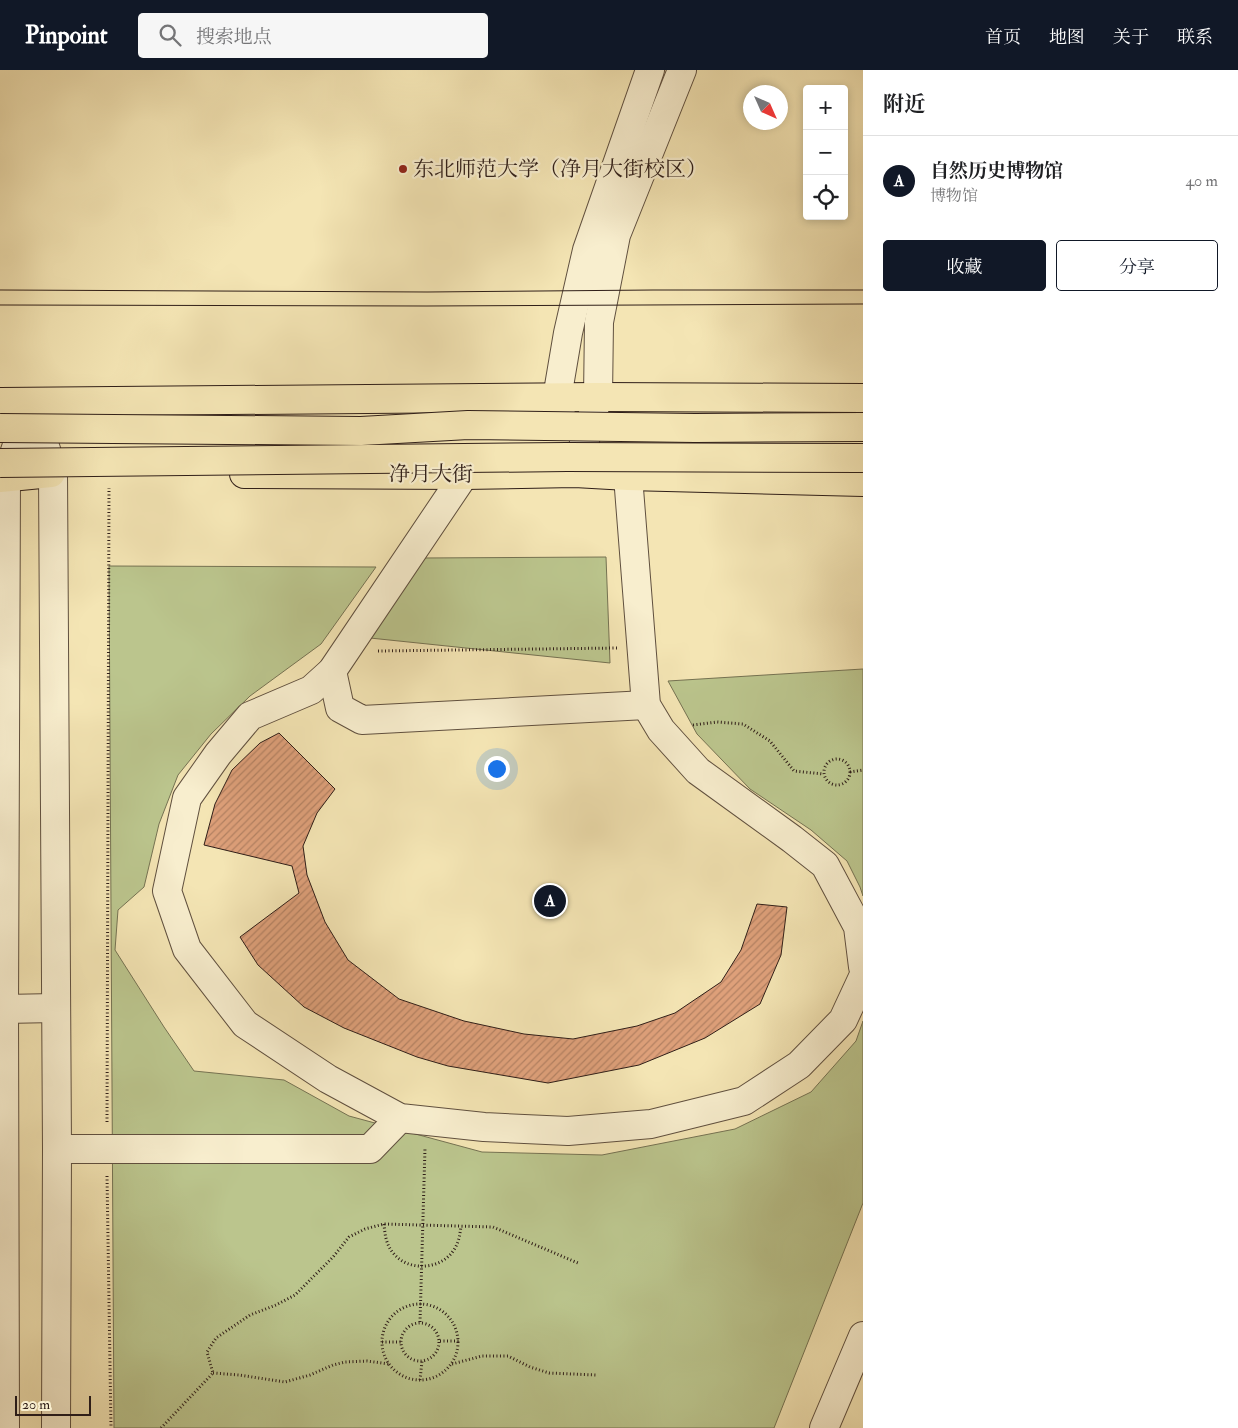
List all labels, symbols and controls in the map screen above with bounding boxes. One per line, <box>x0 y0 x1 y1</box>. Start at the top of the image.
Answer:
search box <box>138 13 488 58</box>
text: Pinpoint <box>25 20 108 51</box>
icon: search <box>156 21 184 49</box>
text: 搜索地点 <box>196 25 272 49</box>
text: 首页 <box>985 26 1021 49</box>
text: 地图 <box>1049 26 1085 49</box>
text: 关于 <box>1113 26 1149 49</box>
text: 联系 <box>1177 26 1213 49</box>
north arrow <box>743 85 788 130</box>
map controls <box>803 85 848 220</box>
button: + <box>803 85 848 130</box>
text: 附近 <box>883 91 925 118</box>
button: − <box>803 130 848 175</box>
place label: 东北师范大学（净月大街校区） <box>413 156 707 183</box>
text: 自然历史博物馆 <box>930 159 1063 183</box>
marker: 东北师范大学（净月大街校区） <box>397 163 409 175</box>
text: A <box>894 171 904 191</box>
text: 40 m <box>1185 171 1218 191</box>
button: locate <box>803 175 848 220</box>
text: 博物馆 <box>930 186 978 206</box>
button: 收藏 <box>883 240 1046 291</box>
button: 分享 <box>1056 240 1218 291</box>
street label: 净月大街 <box>389 461 473 488</box>
your location <box>484 756 510 782</box>
pin: A <box>534 882 566 920</box>
scale bar <box>15 1393 91 1416</box>
text: 20 m <box>22 1396 50 1413</box>

